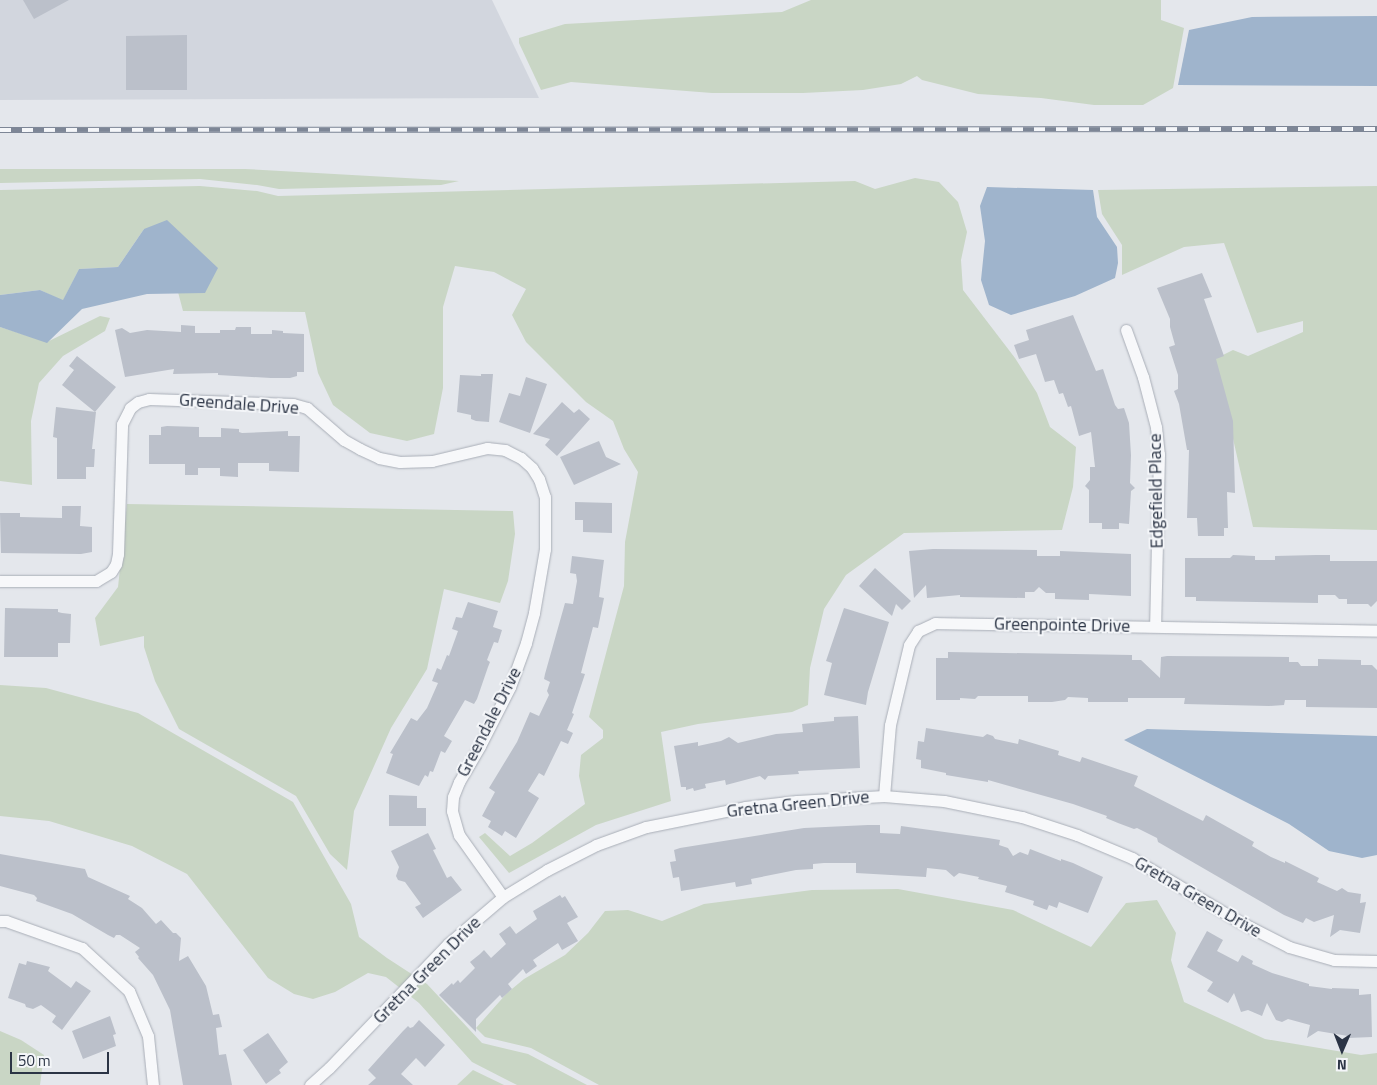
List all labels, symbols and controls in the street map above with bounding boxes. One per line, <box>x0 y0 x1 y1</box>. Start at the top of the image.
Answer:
street label: Greendale Drive <box>178 389 300 419</box>
street label: Edgefield Place <box>1144 433 1168 549</box>
street label: Greenpointe Drive <box>994 613 1130 637</box>
street label: Greendale Drive <box>452 664 526 780</box>
street label: Gretna Green Drive <box>726 786 870 822</box>
street label: Gretna Green Drive <box>1130 852 1266 942</box>
street label: Gretna Green Drive <box>369 912 485 1028</box>
north arrow <box>1317 1025 1367 1075</box>
scale bar <box>12 1042 111 1074</box>
text: 50 m <box>18 1049 51 1072</box>
text: N <box>1337 1055 1347 1076</box>

